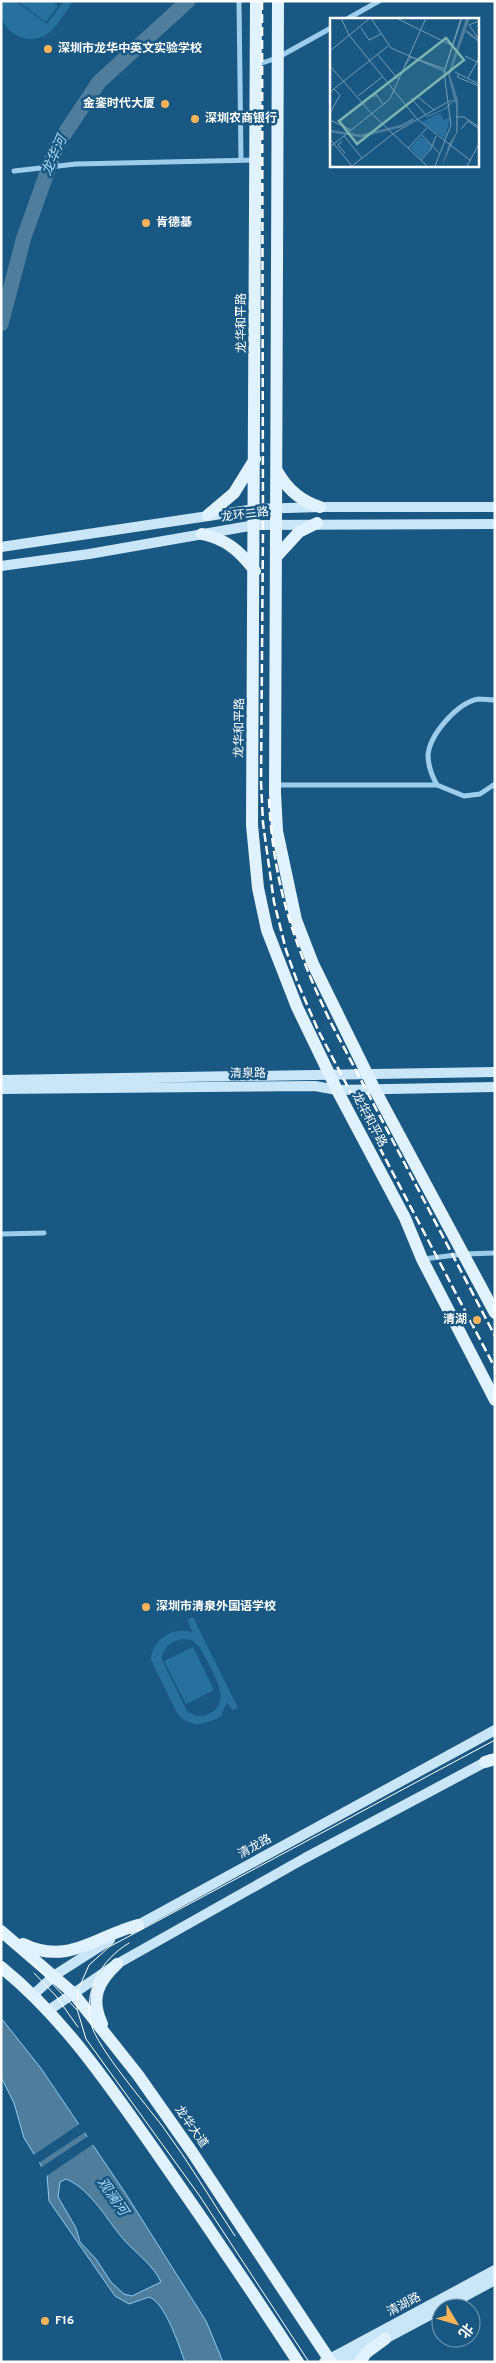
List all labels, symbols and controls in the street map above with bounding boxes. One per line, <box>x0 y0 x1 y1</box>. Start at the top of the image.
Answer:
inset map <box>330 18 478 166</box>
place label: 深圳市龙华中英文实验学校 <box>58 41 202 57</box>
marker: 深圳市龙华中英文实验学校 <box>42 43 54 55</box>
place label: 金銮时代大厦 <box>83 96 155 112</box>
marker: 金銮时代大厦 <box>159 98 171 110</box>
place label: 深圳农商银行 <box>205 111 277 127</box>
marker: 深圳农商银行 <box>189 113 201 125</box>
water label: 龙华河 <box>39 131 73 179</box>
place label: 肯德基 <box>156 215 192 231</box>
marker: 肯德基 <box>140 217 152 229</box>
street label: 龙华和平路 <box>234 293 250 353</box>
street label: 龙环二路 <box>220 504 270 526</box>
street label: 龙华和平路 <box>231 698 249 758</box>
street label: 清泉路 <box>230 1066 266 1082</box>
street label: 龙华和平路 <box>348 1090 390 1150</box>
place label: 清湖 <box>443 1312 467 1328</box>
marker: 清湖 <box>471 1314 483 1326</box>
place label: 深圳市清泉外国语学校 <box>156 1599 276 1615</box>
marker: 深圳市清泉外国语学校 <box>140 1601 152 1613</box>
street label: 清龙路 <box>235 1831 275 1863</box>
street label: 龙华大道 <box>171 2103 211 2151</box>
water label: 观澜河 <box>93 2175 133 2222</box>
street label: 清湖路 <box>384 2289 424 2321</box>
north arrow <box>431 2298 481 2348</box>
place label: F16 <box>55 2313 74 2329</box>
marker: F16 <box>39 2315 51 2327</box>
text: 北 <box>454 2319 476 2341</box>

